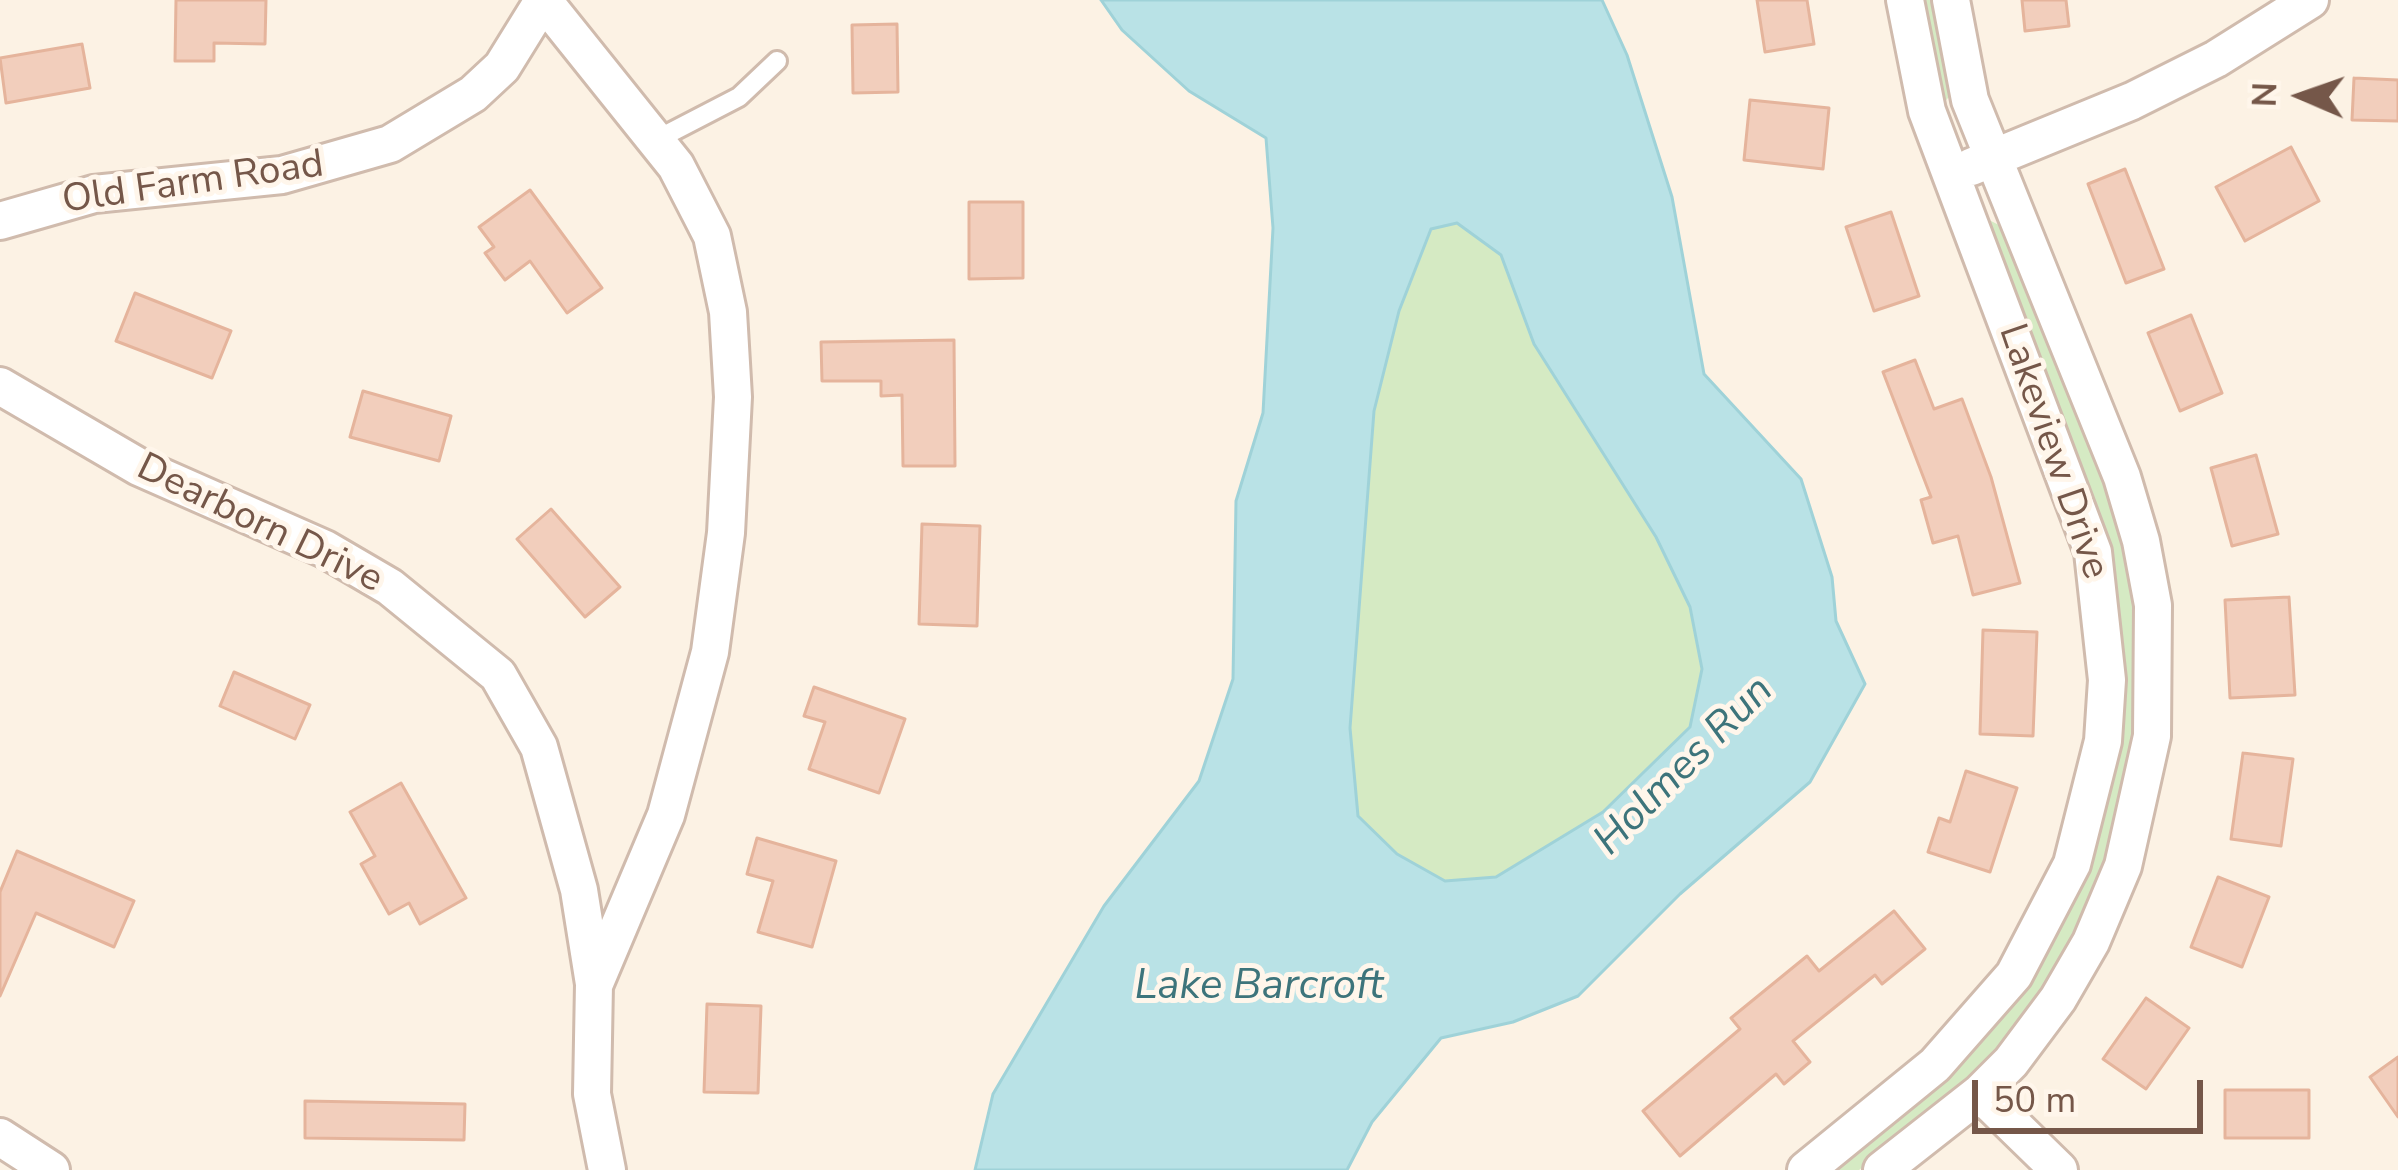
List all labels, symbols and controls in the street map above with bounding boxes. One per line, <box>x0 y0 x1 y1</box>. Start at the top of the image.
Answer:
north arrow <box>2242 36 2362 156</box>
text: N <box>2243 82 2288 108</box>
street label: Old Farm Road <box>59 142 327 226</box>
street label: Lakeview Drive <box>1987 318 2117 586</box>
street label: Dearborn Drive <box>129 445 389 605</box>
water label: Holmes Run <box>1585 667 1785 867</box>
water label: Lake Barcroft <box>1134 963 1384 1013</box>
scale bar <box>1978 1056 2209 1130</box>
text: 50 m <box>1993 1076 2076 1125</box>

